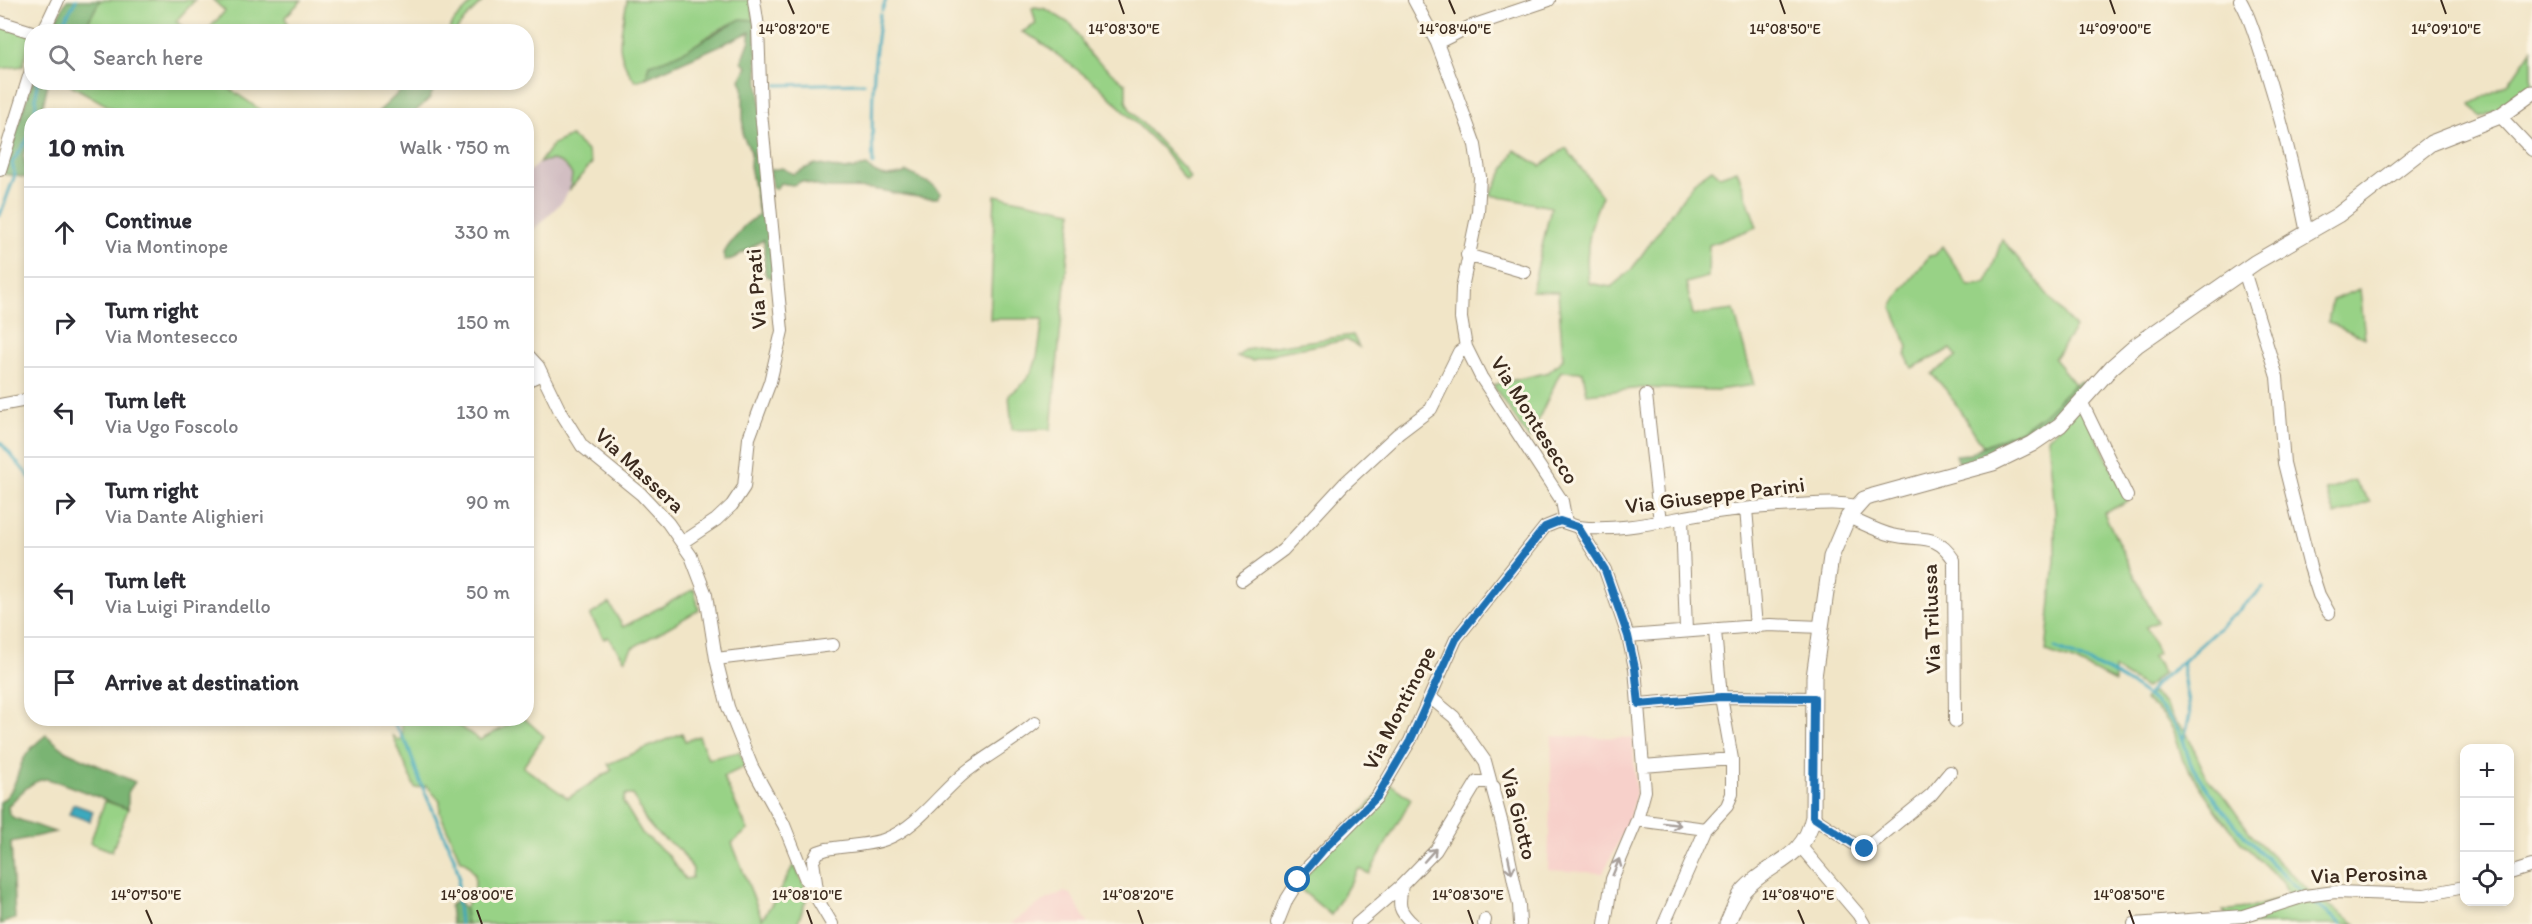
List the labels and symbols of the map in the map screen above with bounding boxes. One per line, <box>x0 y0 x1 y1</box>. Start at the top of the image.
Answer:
text: 14°08'20"E <box>758 20 830 38</box>
text: 14°08'30"E <box>1088 20 1160 38</box>
text: 14°08'40"E <box>1419 20 1491 38</box>
text: 14°08'50"E <box>1749 20 1821 38</box>
text: 14°09'00"E <box>2079 20 2151 38</box>
text: 14°09'10"E <box>2411 20 2481 38</box>
street label: Via Prati <box>740 248 772 330</box>
street label: Via Montesecco <box>1485 351 1585 489</box>
street label: Via Massera <box>589 422 691 519</box>
street label: Via Giuseppe Parini <box>1624 471 1806 519</box>
street label: Via Trilussa <box>1916 563 1946 674</box>
street label: Via Montinope <box>1356 642 1442 774</box>
street label: Via Giotto <box>1495 765 1543 863</box>
one-way arrow <box>1661 819 1681 830</box>
route end <box>1851 835 1877 861</box>
one-way arrow <box>1423 848 1437 863</box>
one-way arrow <box>1505 855 1517 874</box>
one-way arrow <box>1611 858 1622 877</box>
street label: Via Perosina <box>2310 858 2428 890</box>
route start <box>1284 866 1310 892</box>
text: 14°07'50"E <box>111 886 181 904</box>
text: 14°08'00"E <box>441 886 513 904</box>
text: 14°08'10"E <box>772 886 842 904</box>
text: 14°08'20"E <box>1102 886 1174 904</box>
text: 14°08'30"E <box>1432 886 1504 904</box>
text: 14°08'40"E <box>1762 886 1834 904</box>
text: 14°08'50"E <box>2093 886 2165 904</box>

